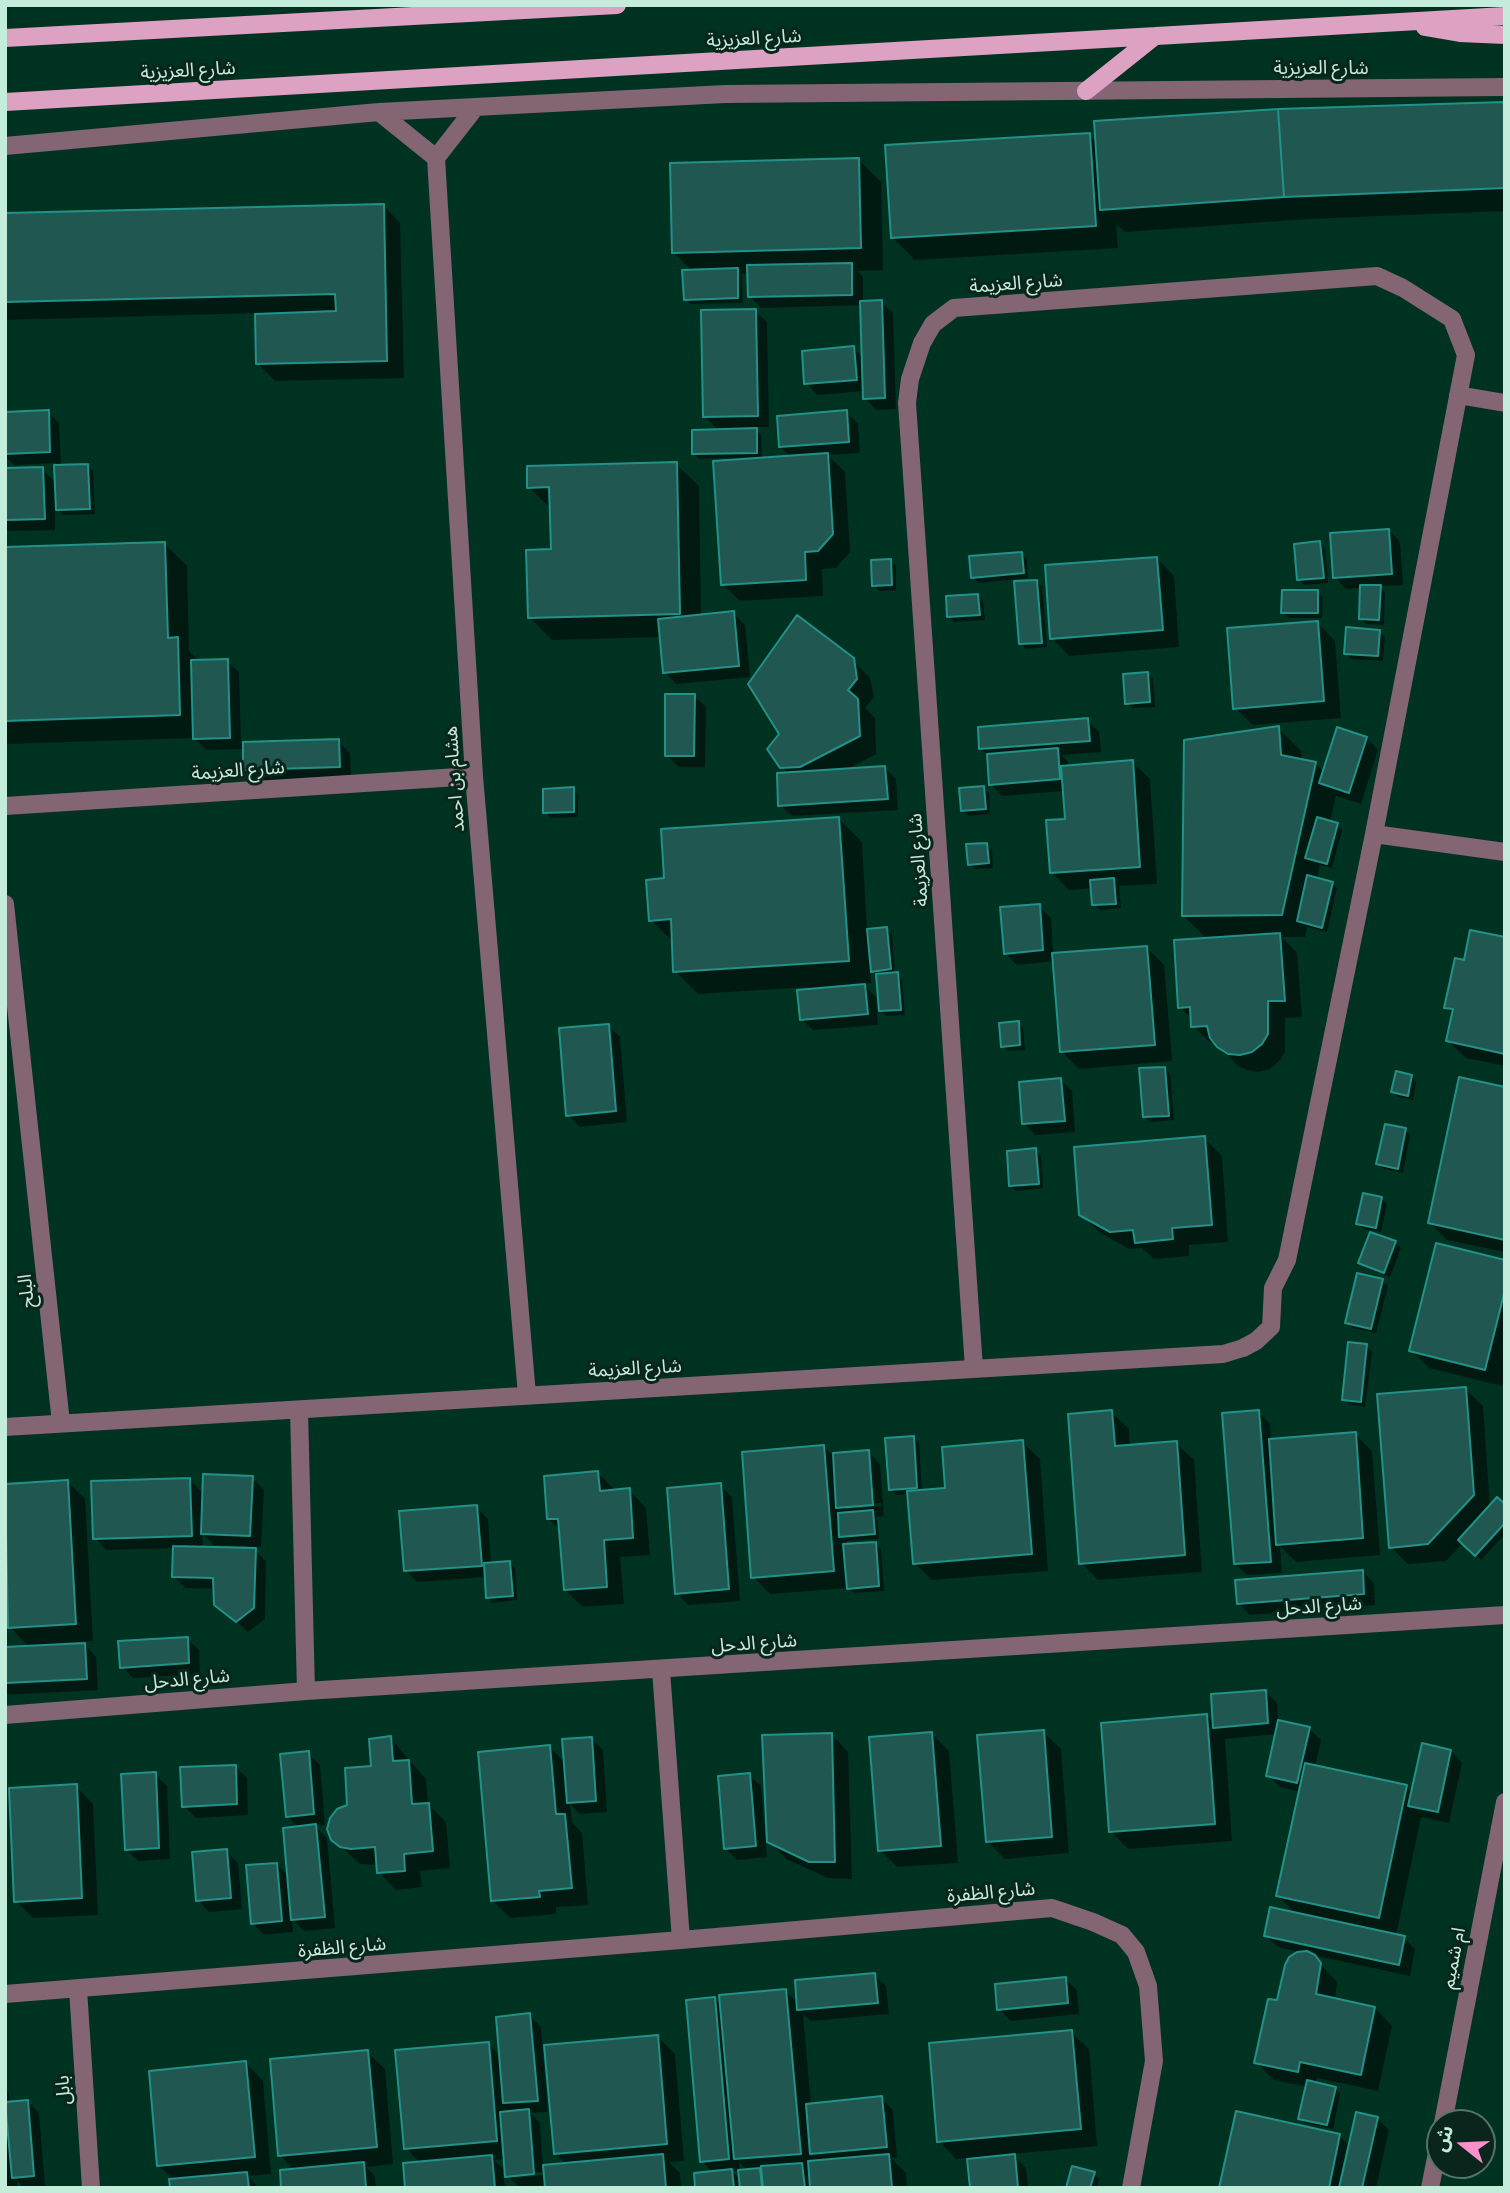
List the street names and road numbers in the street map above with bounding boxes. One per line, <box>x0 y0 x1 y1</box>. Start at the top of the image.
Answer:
street label: شارع العزيزية <box>706 24 802 52</box>
street label: شارع العزيزية <box>140 56 236 84</box>
street label: شارع العزيزية <box>1273 57 1369 79</box>
street label: شارع العزيمة <box>969 268 1063 298</box>
street label: هشام بن احمد <box>439 725 469 833</box>
street label: شارع العزيمة <box>191 755 285 785</box>
street label: شارع العزيمة <box>903 813 933 907</box>
street label: البلح <box>13 1273 39 1309</box>
street label: شارع العزيمة <box>588 1354 682 1382</box>
street label: شارع الدحل <box>1275 1592 1363 1620</box>
street label: شارع الدحل <box>710 1629 798 1657</box>
street label: شارع الدحل <box>143 1664 231 1694</box>
street label: شارع الظفرة <box>946 1877 1036 1907</box>
street label: ام شميم <box>1436 1926 1470 1990</box>
street label: شارع الظفرة <box>297 1932 387 1962</box>
street label: بابل <box>51 2074 75 2106</box>

